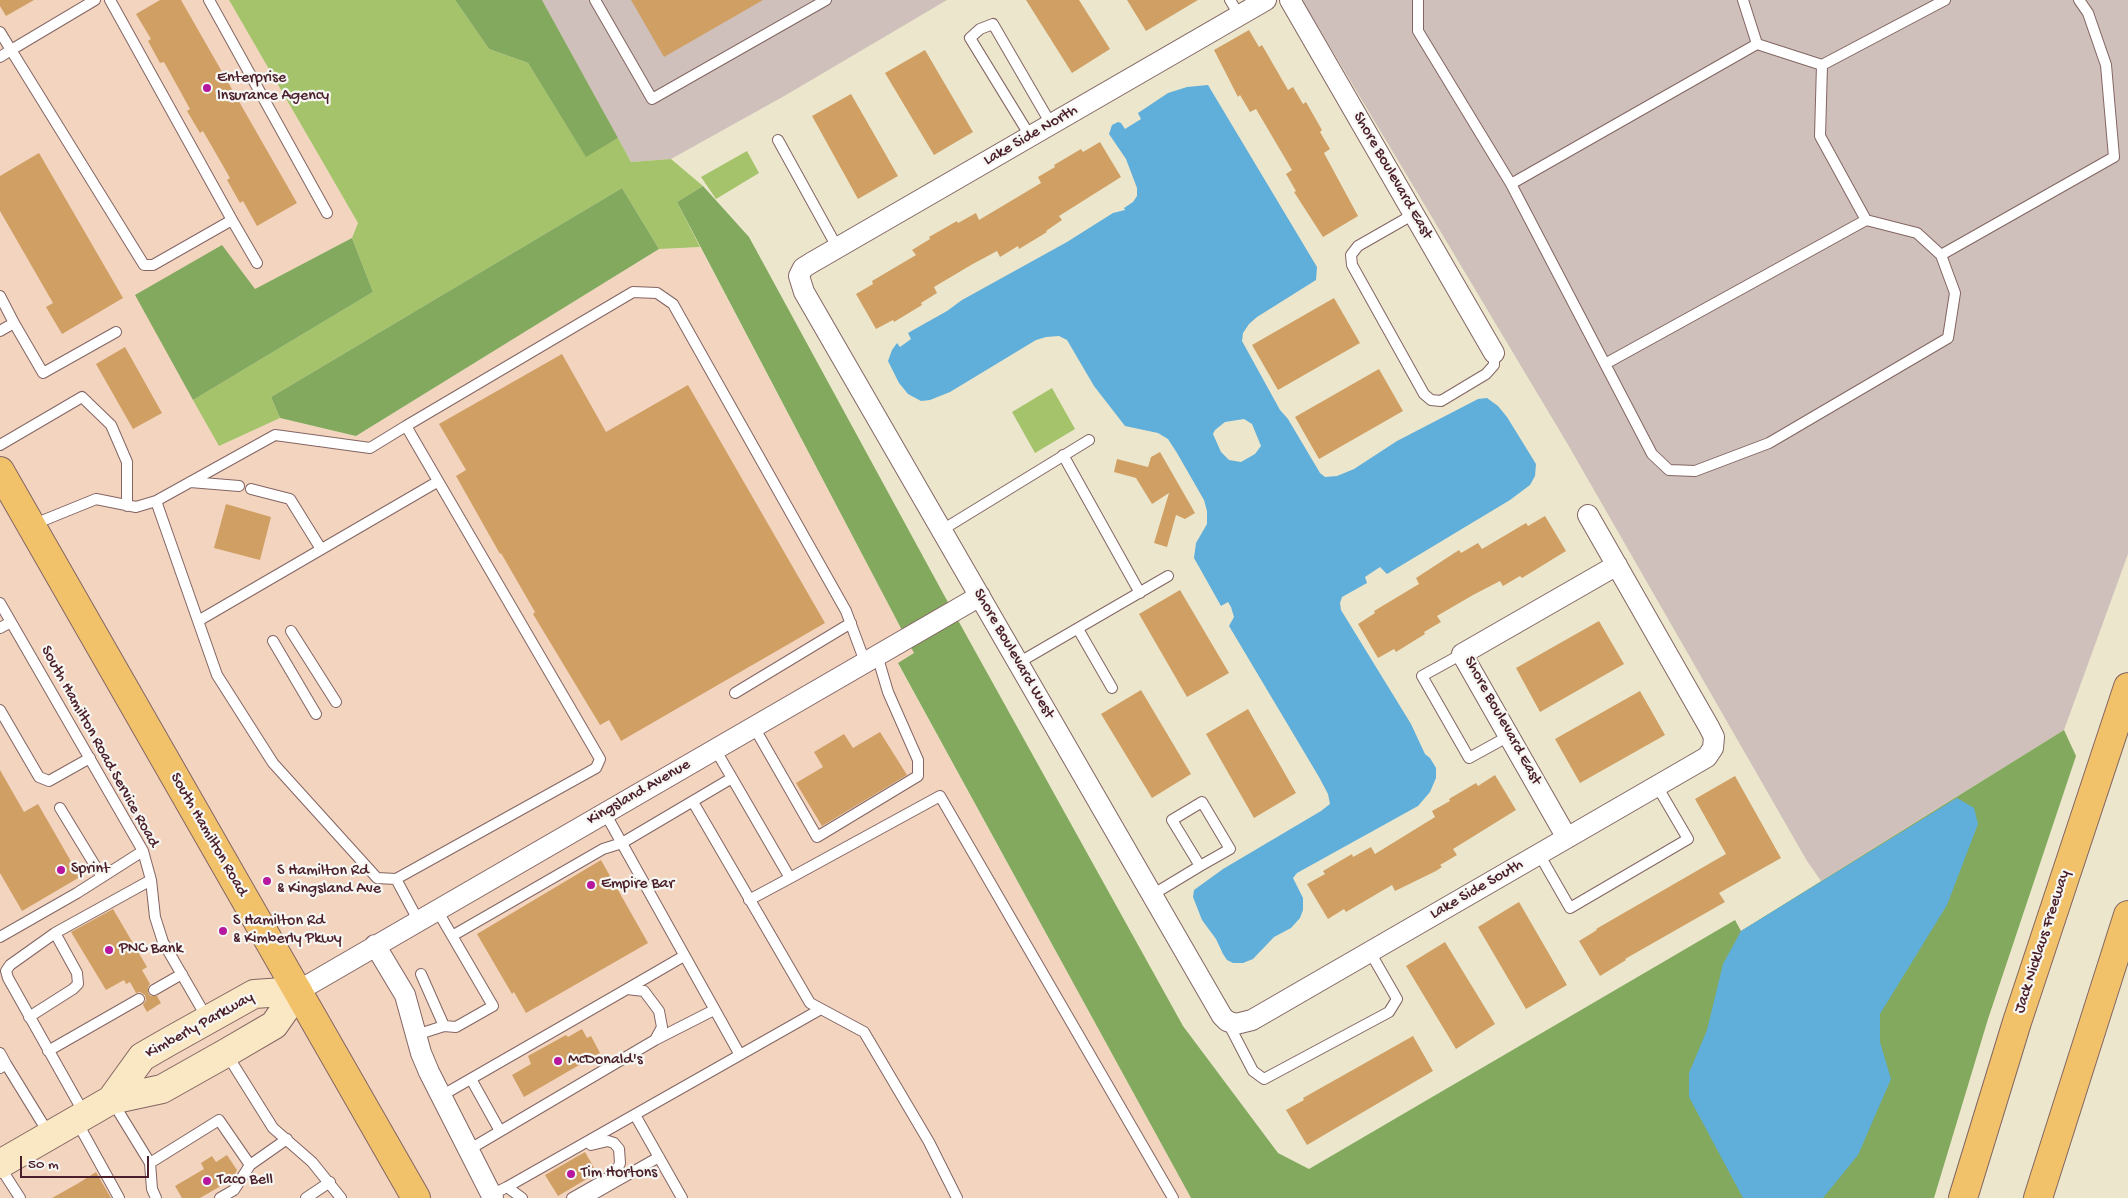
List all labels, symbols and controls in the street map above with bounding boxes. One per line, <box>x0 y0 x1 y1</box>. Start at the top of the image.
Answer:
place label: Enterprise Insurance Agency <box>217 69 329 107</box>
marker: Enterprise Insurance Agency <box>201 82 213 94</box>
street label: Lake Side North <box>980 101 1082 171</box>
street label: Shore Boulevard East <box>1348 109 1436 243</box>
street label: Shore Boulevard West <box>968 586 1058 722</box>
street label: South Hamilton Road Service Road <box>35 643 163 851</box>
street label: Shore Boulevard East <box>1459 653 1545 789</box>
street label: Kingsland Avenue <box>584 756 694 830</box>
street label: South Hamilton Road <box>165 770 251 900</box>
street label: Lake Side South <box>1427 856 1527 924</box>
place label: Sprint <box>71 860 110 880</box>
place label: S Hamilton Rd & Kingsland Ave <box>277 862 381 900</box>
marker: Sprint <box>55 864 67 876</box>
street label: Jack Nicklaus Freeway <box>2011 868 2075 1016</box>
marker: S Hamilton Rd & Kingsland Ave <box>261 875 273 887</box>
place label: Empire Bar <box>601 875 674 895</box>
marker: Empire Bar <box>585 879 597 891</box>
place label: S Hamilton Rd & Kimberly Pkwy <box>233 912 342 950</box>
marker: S Hamilton Rd & Kimberly Pkwy <box>217 925 229 937</box>
place label: PNC Bank <box>119 940 183 960</box>
marker: PNC Bank <box>103 944 115 956</box>
street label: Kimberly Parkway <box>142 988 258 1064</box>
place label: McDonald's <box>568 1051 643 1071</box>
marker: McDonald's <box>552 1055 564 1067</box>
scale bar <box>22 1146 151 1178</box>
text: 50 m <box>28 1156 59 1174</box>
place label: Tim Hortons <box>581 1164 657 1184</box>
marker: Tim Hortons <box>565 1168 577 1180</box>
place label: Taco Bell <box>217 1171 273 1191</box>
marker: Taco Bell <box>201 1175 213 1187</box>

